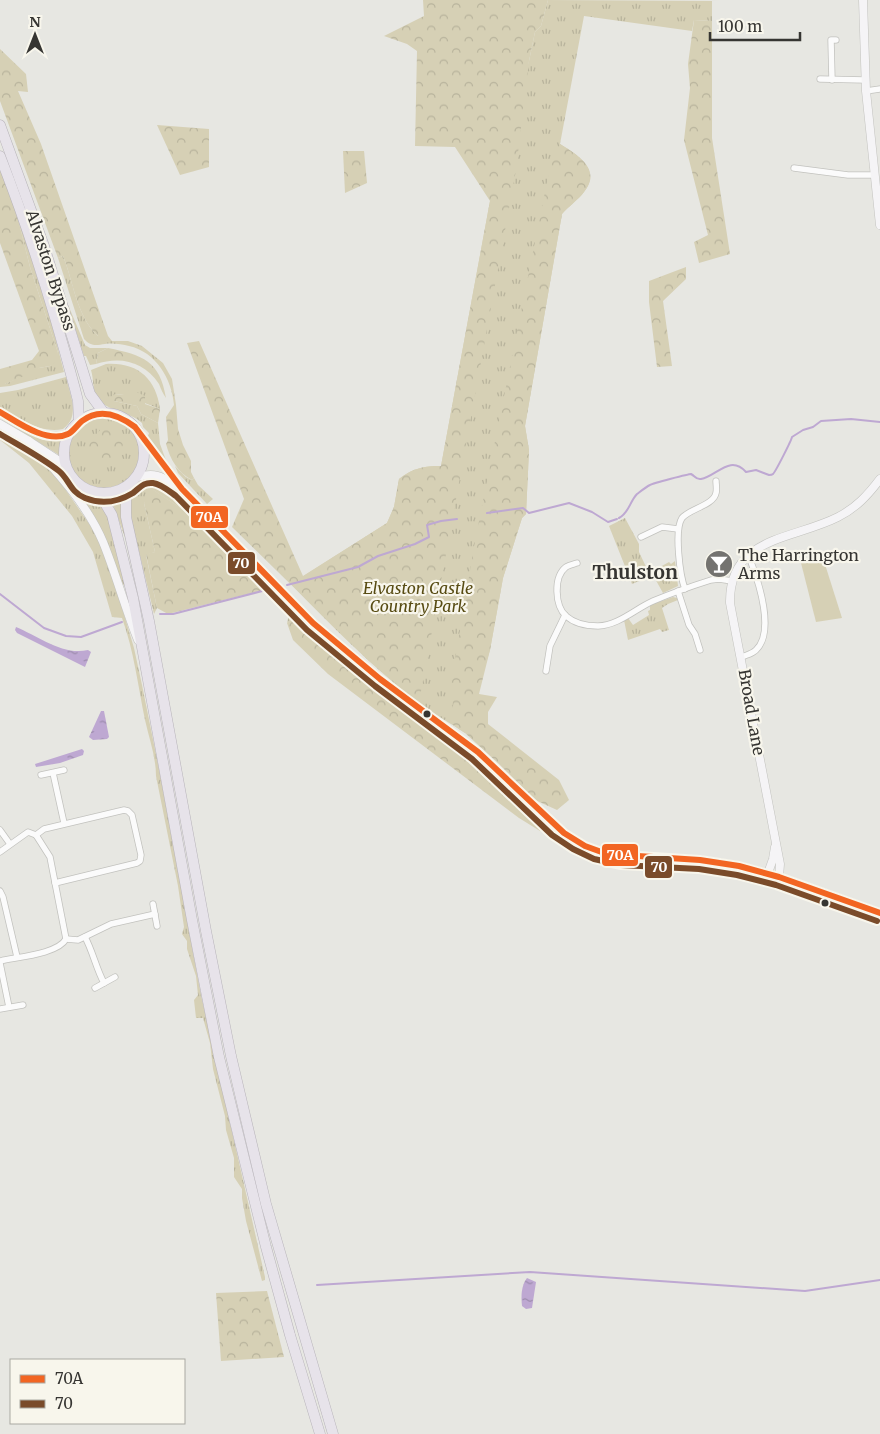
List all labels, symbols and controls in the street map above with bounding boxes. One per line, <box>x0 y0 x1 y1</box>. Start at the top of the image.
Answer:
north arrow <box>10 10 60 60</box>
scale bar <box>710 10 800 42</box>
text: N <box>29 13 41 31</box>
text: 100 m <box>718 17 762 36</box>
street label: Alvaston Bypass <box>22 206 80 333</box>
line badge: 70A <box>190 505 229 529</box>
text: 70A <box>196 508 224 526</box>
place label: The Harrington Arms <box>737 545 859 583</box>
bar icon: The Harrington Arms <box>704 549 734 579</box>
line badge: 70 <box>227 551 256 575</box>
text: 70 <box>232 554 250 572</box>
district label: Thulston <box>592 560 678 584</box>
park label: Elvaston Castle Country Park <box>363 578 473 616</box>
street label: Broad Lane <box>735 667 769 757</box>
unlabelled marker <box>422 709 432 719</box>
line badge: 70A <box>601 843 639 867</box>
text: 70A <box>607 846 635 864</box>
line badge: 70 <box>644 855 673 879</box>
text: 70 <box>650 858 668 876</box>
unlabelled marker <box>820 898 830 908</box>
legend <box>10 1359 185 1424</box>
text: 70A <box>55 1369 83 1388</box>
text: 70 <box>55 1394 73 1413</box>

